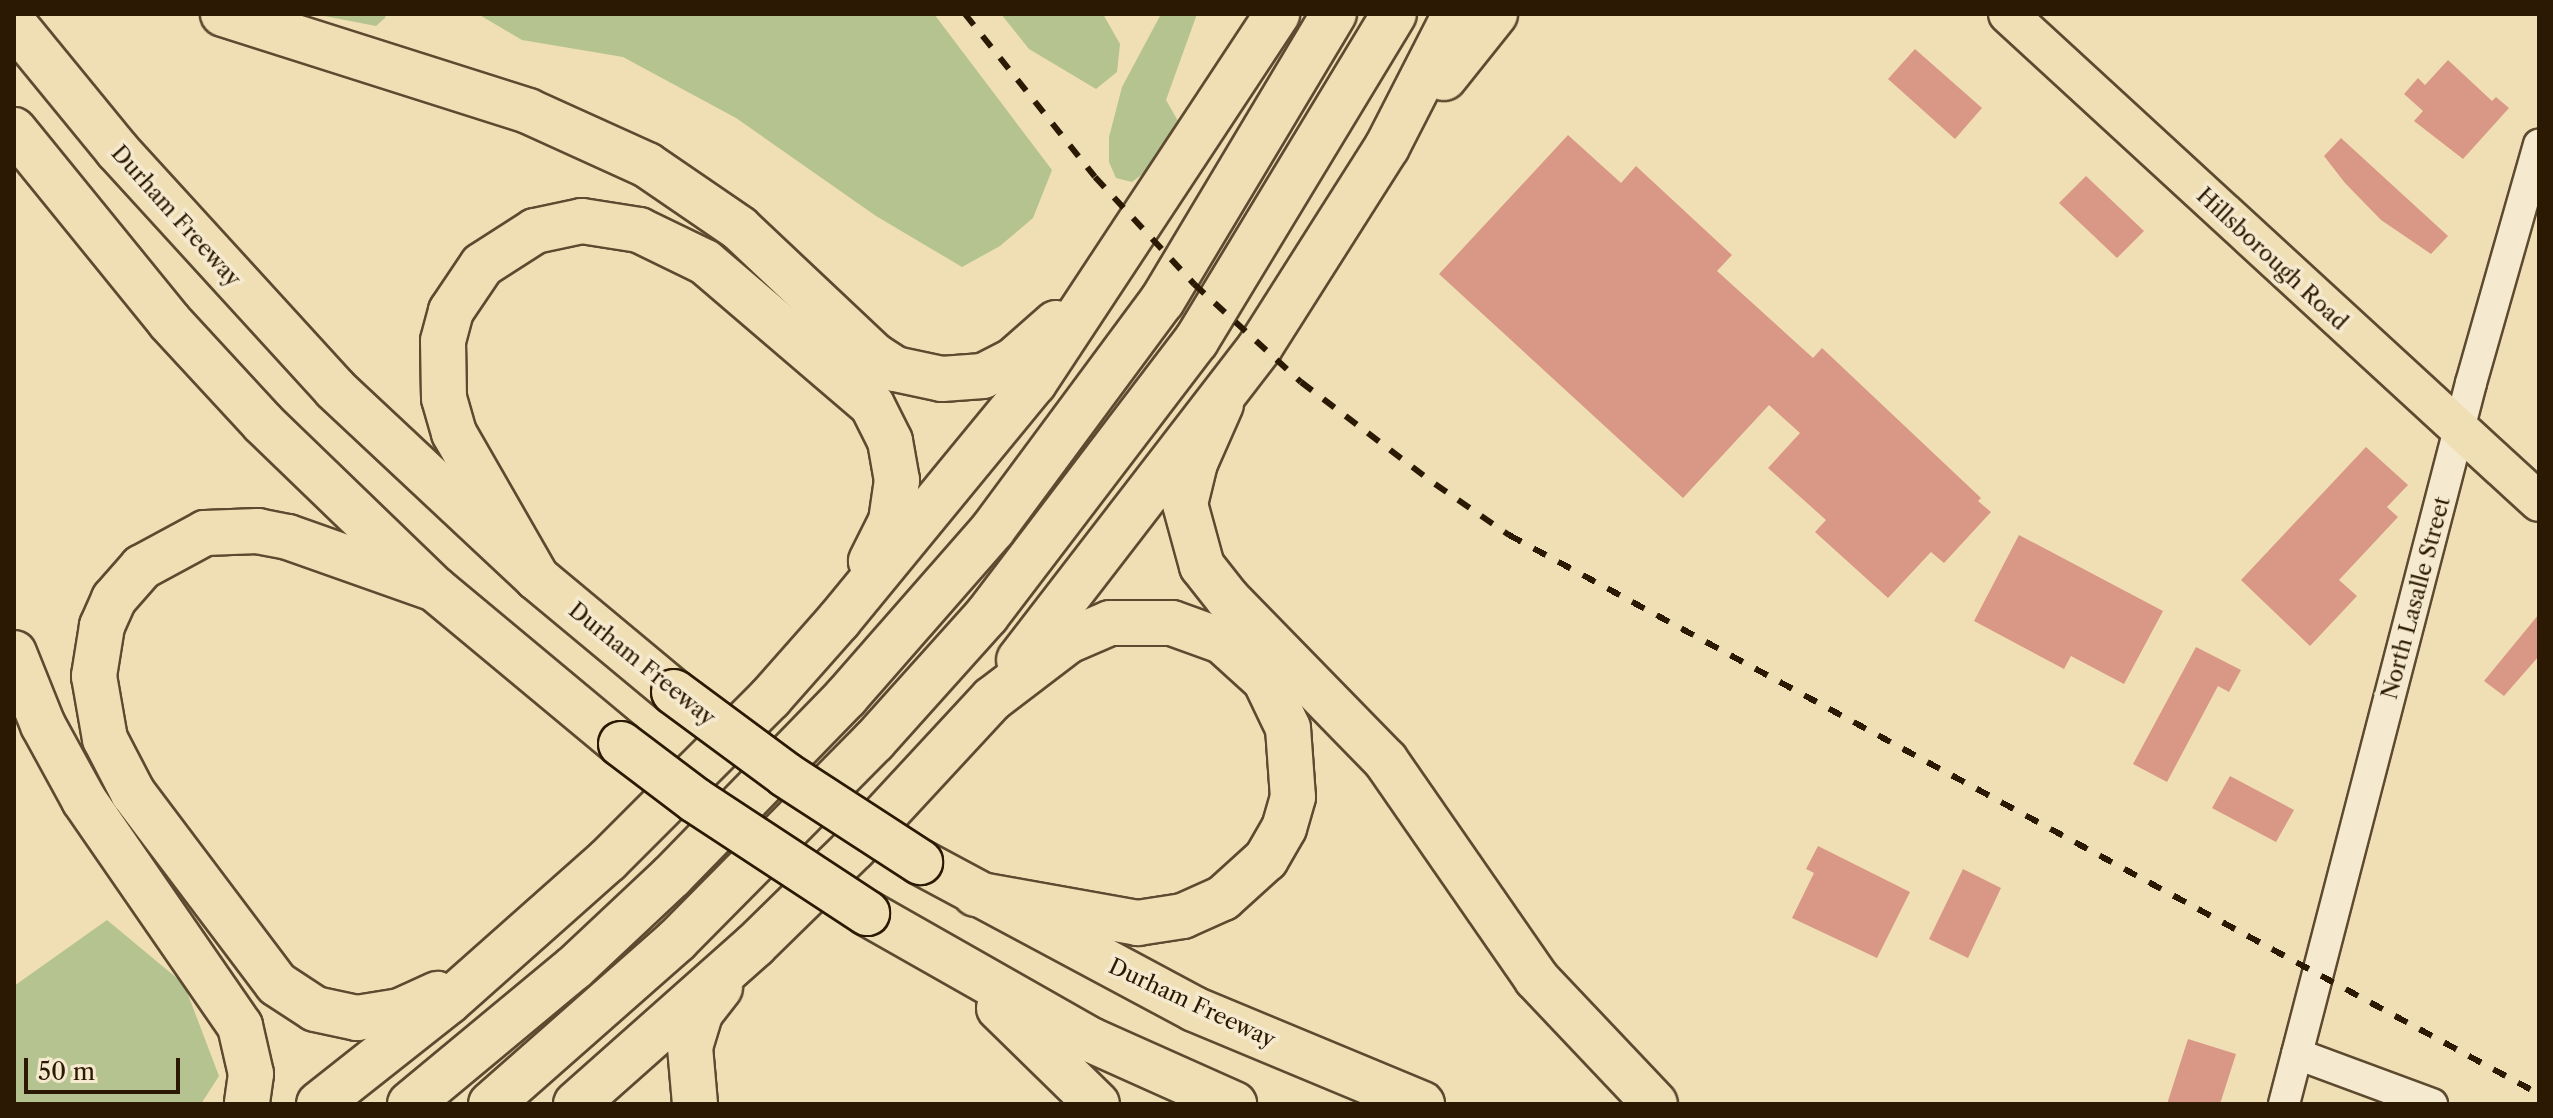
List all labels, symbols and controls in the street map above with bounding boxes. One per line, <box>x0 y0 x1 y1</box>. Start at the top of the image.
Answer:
street label: Durham Freeway <box>106 140 246 292</box>
street label: Hillsborough Road <box>2191 182 2353 336</box>
street label: North Lasalle Street <box>2376 494 2456 702</box>
street label: Durham Freeway <box>563 597 721 731</box>
street label: Durham Freeway <box>1105 953 1279 1053</box>
scale bar <box>28 1042 184 1092</box>
text: 50 m <box>38 1057 95 1086</box>

